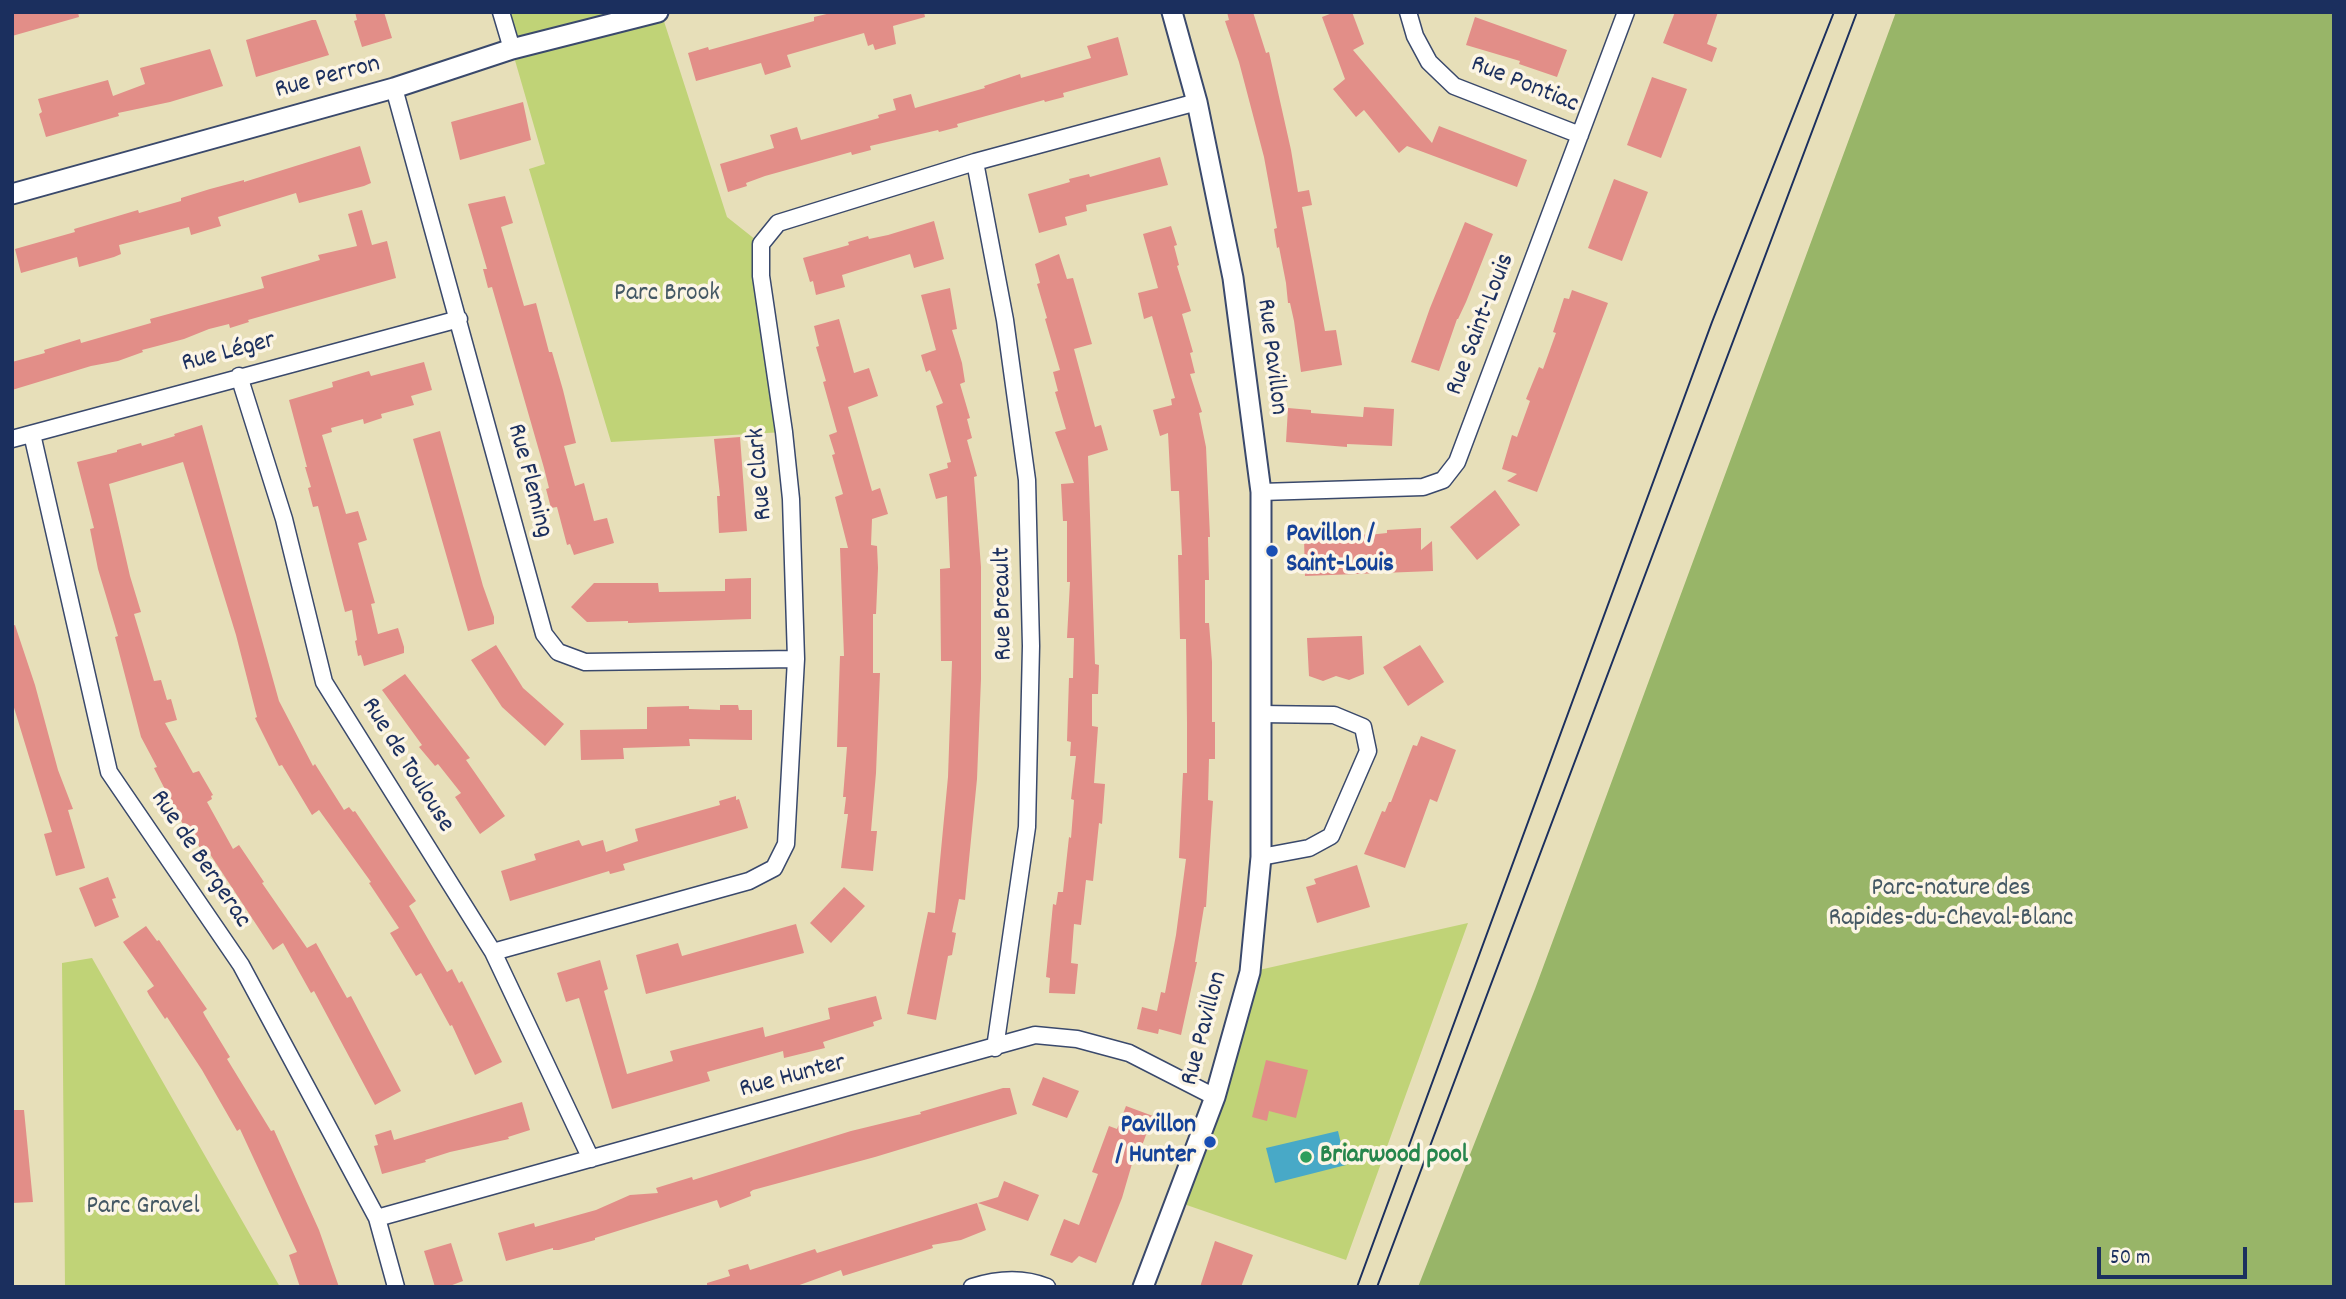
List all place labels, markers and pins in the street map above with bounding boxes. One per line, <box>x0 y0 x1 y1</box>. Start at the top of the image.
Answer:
place label: Pavillon / Saint-Louis <box>1286 520 1394 582</box>
marker: Pavillon / Saint-Louis <box>1264 543 1280 559</box>
place label: Pavillon / Hunter <box>1115 1111 1196 1172</box>
marker: Pavillon / Hunter <box>1202 1134 1218 1150</box>
place label: Briarwood pool <box>1320 1141 1468 1173</box>
marker: Briarwood pool <box>1298 1149 1314 1165</box>

